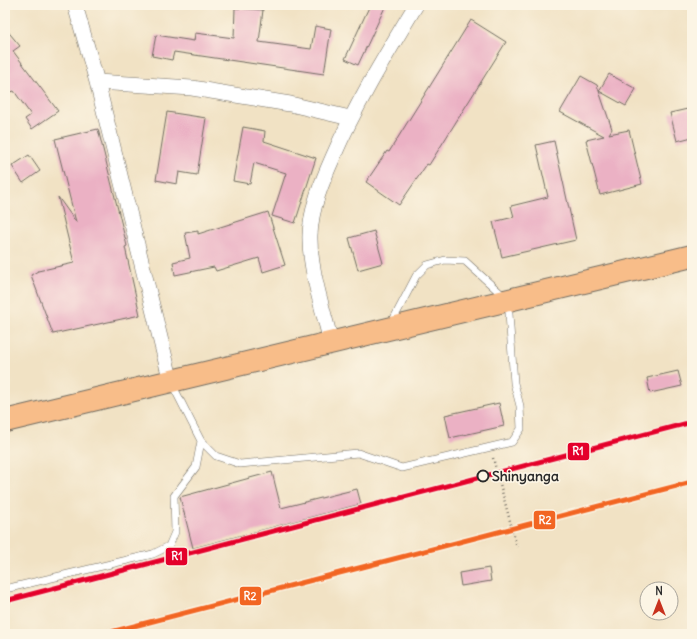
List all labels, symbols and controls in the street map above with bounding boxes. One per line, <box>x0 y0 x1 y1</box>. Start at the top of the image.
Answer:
line badge: R1 <box>567 442 590 461</box>
text: R1 <box>572 444 584 458</box>
place label: Shinyanga <box>492 467 559 485</box>
marker: Shinyanga <box>476 469 490 483</box>
line badge: R2 <box>533 510 556 530</box>
text: R2 <box>538 513 552 527</box>
line badge: R1 <box>165 547 188 566</box>
text: R1 <box>171 549 183 563</box>
north arrow <box>639 581 679 621</box>
text: N <box>655 584 663 598</box>
line badge: R2 <box>239 586 262 606</box>
text: R2 <box>243 589 257 603</box>

